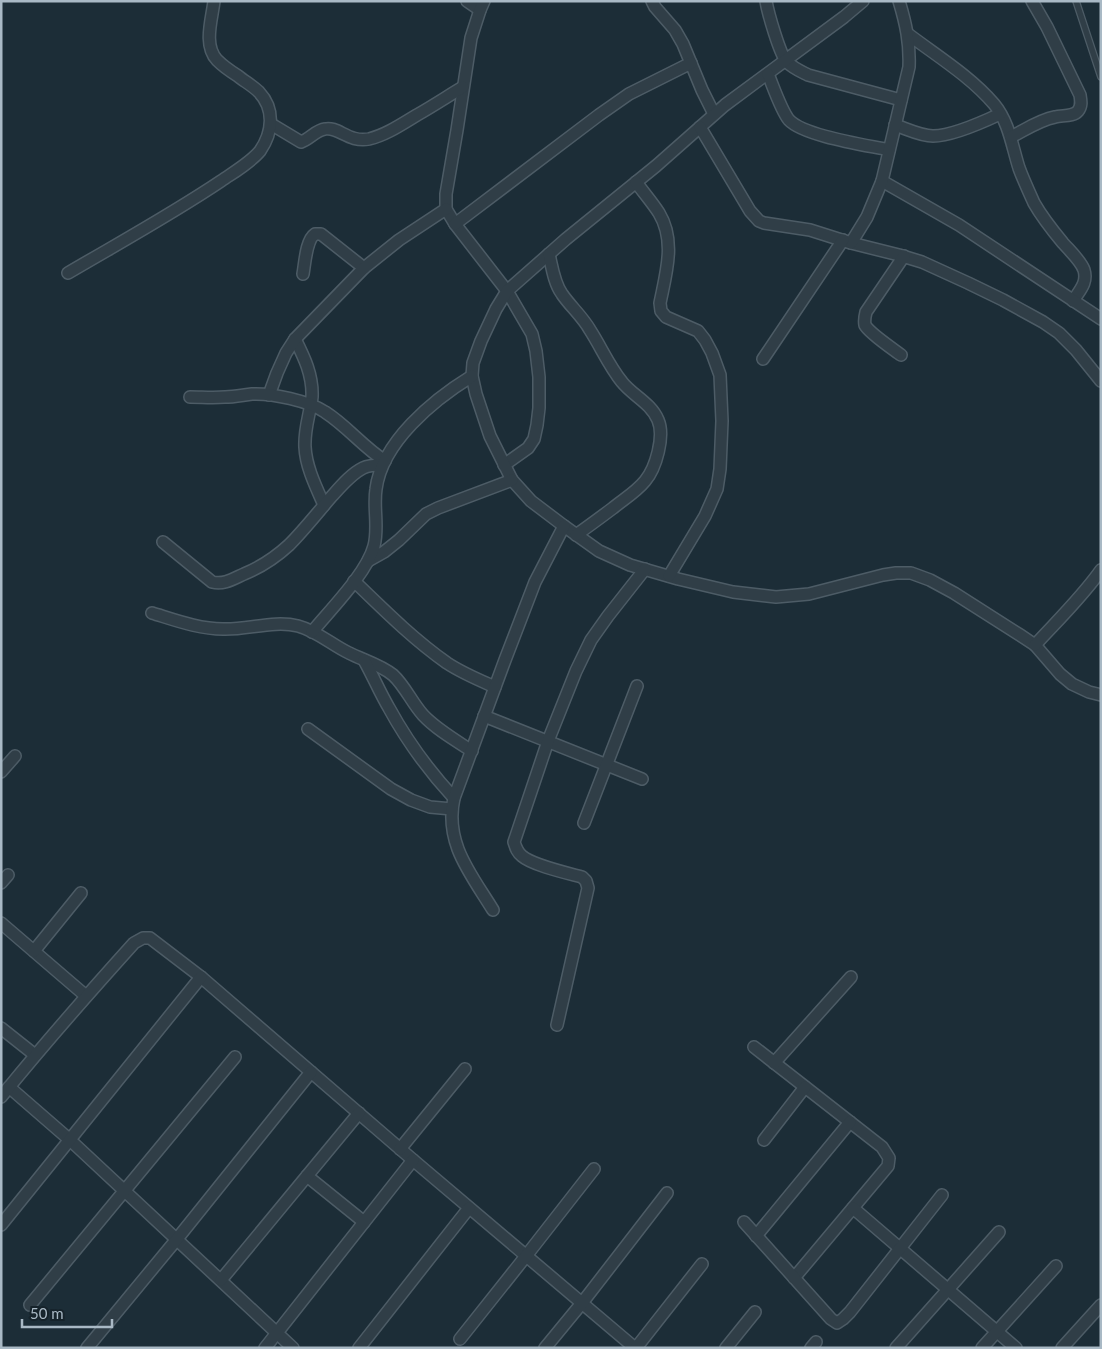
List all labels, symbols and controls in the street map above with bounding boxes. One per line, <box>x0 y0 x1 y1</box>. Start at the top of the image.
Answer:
scale bar <box>22 1296 112 1328</box>
text: 50 m <box>30 1304 64 1322</box>

